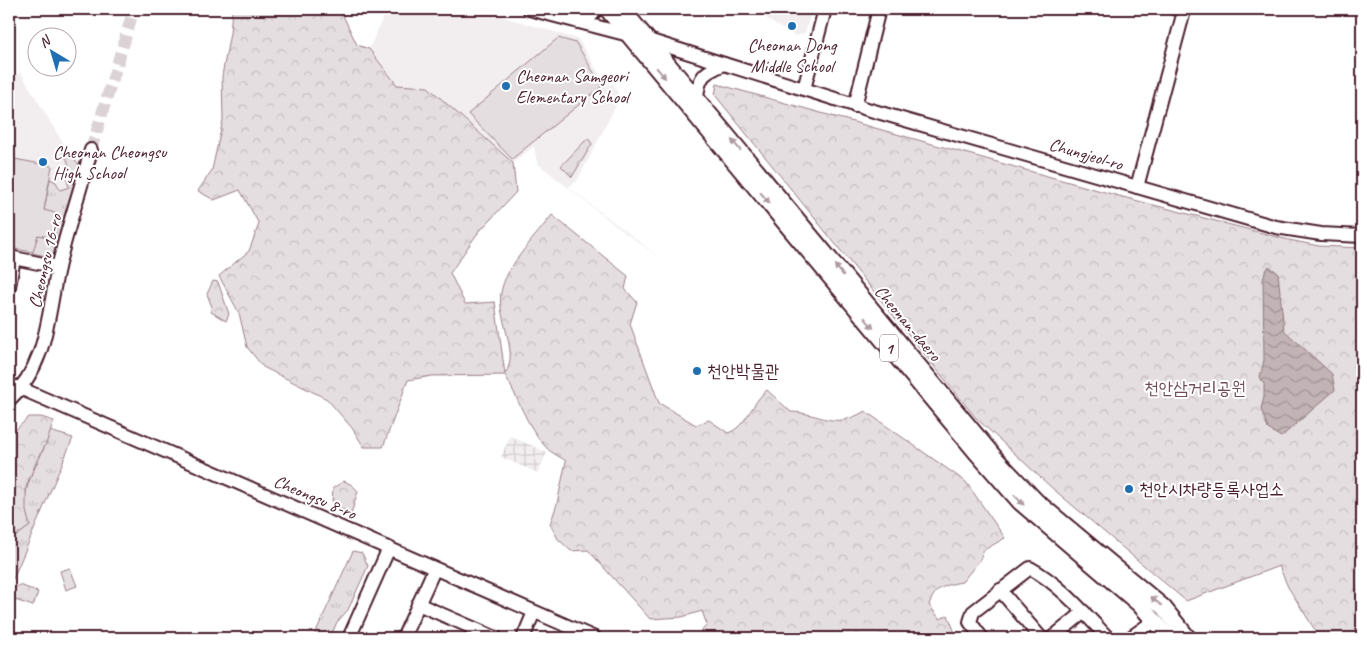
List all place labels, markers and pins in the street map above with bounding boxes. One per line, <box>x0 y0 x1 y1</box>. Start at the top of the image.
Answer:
marker: Cheonan Dong Middle School <box>786 20 798 32</box>
place label: Cheonan Dong Middle School <box>748 34 838 77</box>
place label: Cheonan Samgeori Elementary School <box>516 65 631 108</box>
marker: Cheonan Samgeori Elementary School <box>500 80 512 92</box>
place label: Cheonan Cheongsu High School <box>53 141 168 184</box>
marker: Cheonan Cheongsu High School <box>37 156 49 168</box>
place label: 천안박물관 <box>707 360 779 382</box>
marker: 천안박물관 <box>691 365 703 377</box>
place label: 천안시차량등록사업소 <box>1139 478 1284 500</box>
marker: 천안시차량등록사업소 <box>1123 483 1135 495</box>

